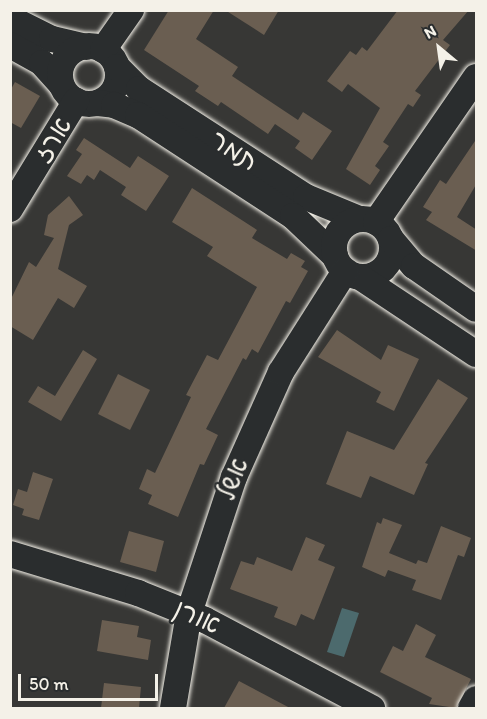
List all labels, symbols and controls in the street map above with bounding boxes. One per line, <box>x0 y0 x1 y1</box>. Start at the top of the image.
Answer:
north arrow <box>409 18 469 78</box>
text: N <box>421 21 439 43</box>
street label: ארז <box>27 112 79 168</box>
street label: תמר <box>204 124 264 178</box>
street label: אשל <box>211 453 255 505</box>
street label: אורן <box>169 593 225 641</box>
scale bar <box>21 662 160 700</box>
text: 50 m <box>29 673 69 695</box>

